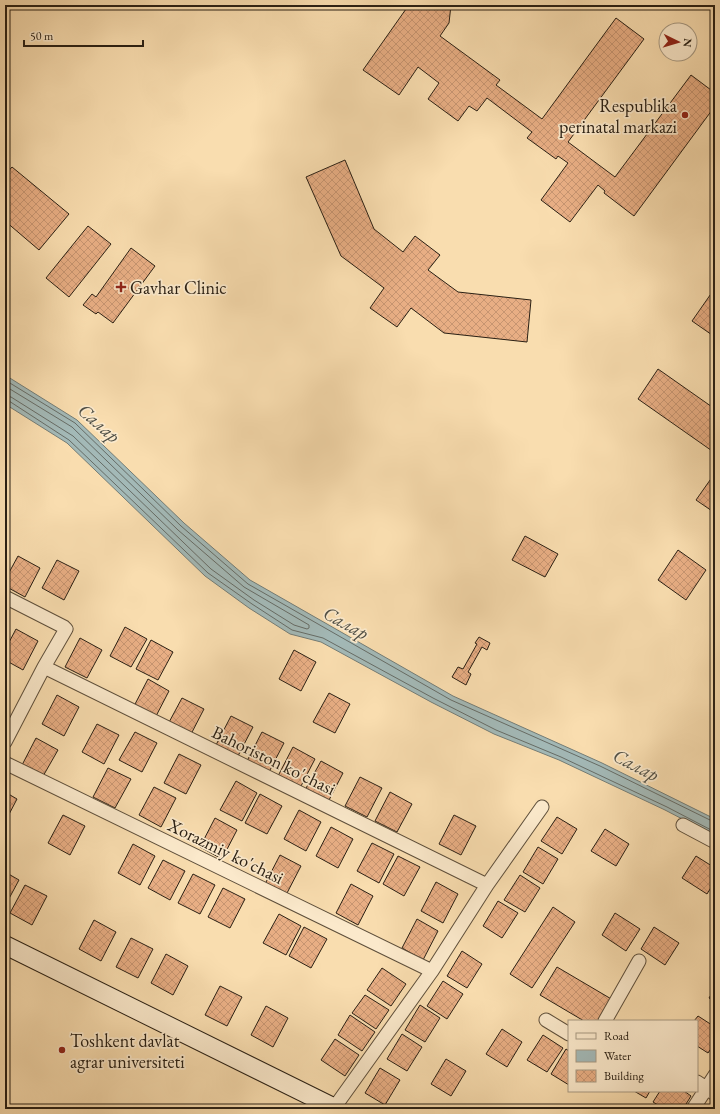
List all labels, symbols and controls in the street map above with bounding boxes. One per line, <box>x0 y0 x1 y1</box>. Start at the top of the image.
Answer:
scale bar <box>24 22 143 48</box>
north arrow <box>658 22 698 62</box>
text: 50 m <box>30 28 54 44</box>
text: N <box>681 38 695 48</box>
place label: Respublika perinatal markazi <box>559 94 678 138</box>
marker: Respublika perinatal markazi <box>680 110 690 120</box>
place label: Gavhar Clinic <box>130 276 227 299</box>
marker: Gavhar Clinic <box>115 281 127 293</box>
water label: Салар <box>73 398 126 449</box>
water label: Салар <box>319 600 374 646</box>
street label: Bahoriston ko'chasi <box>208 720 340 800</box>
water label: Салар <box>609 743 664 787</box>
street label: Xorazmiy ko'chasi <box>163 813 288 889</box>
legend <box>568 1020 698 1092</box>
text: Road <box>604 1028 630 1044</box>
place label: Toshkent davlat agrar universiteti <box>70 1029 185 1073</box>
marker: Toshkent davlat agrar universiteti <box>57 1045 67 1055</box>
text: Water <box>604 1048 631 1064</box>
text: Building <box>604 1068 645 1084</box>

